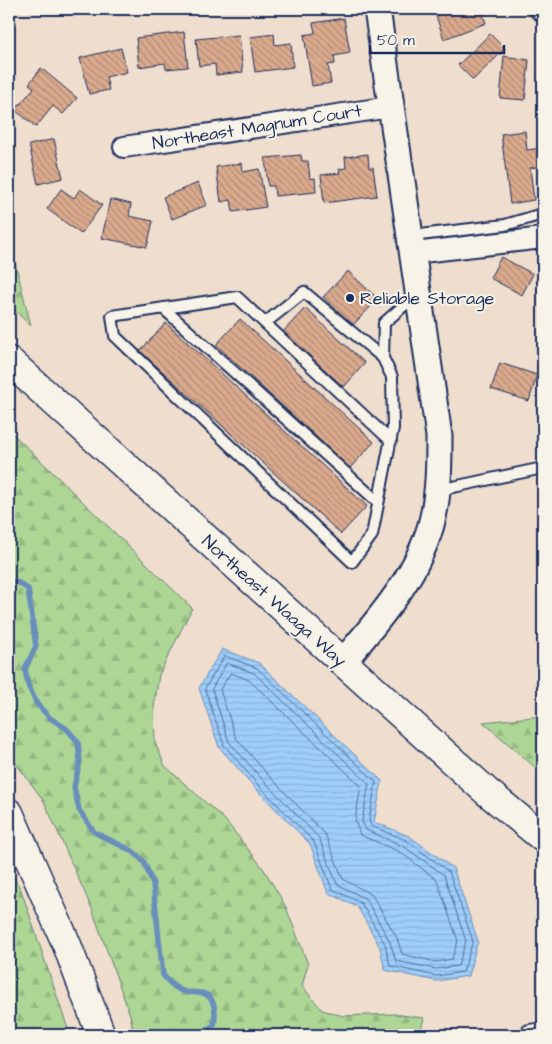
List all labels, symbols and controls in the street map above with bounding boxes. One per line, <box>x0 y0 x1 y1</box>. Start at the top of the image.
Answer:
scale bar <box>370 22 503 54</box>
text: 50 m <box>377 30 415 51</box>
street label: Northeast Magnum Court <box>150 98 364 157</box>
place label: Reliable Storage <box>360 286 495 312</box>
marker: Reliable Storage <box>344 292 356 304</box>
street label: Northeast Waaga Way <box>196 529 352 674</box>

